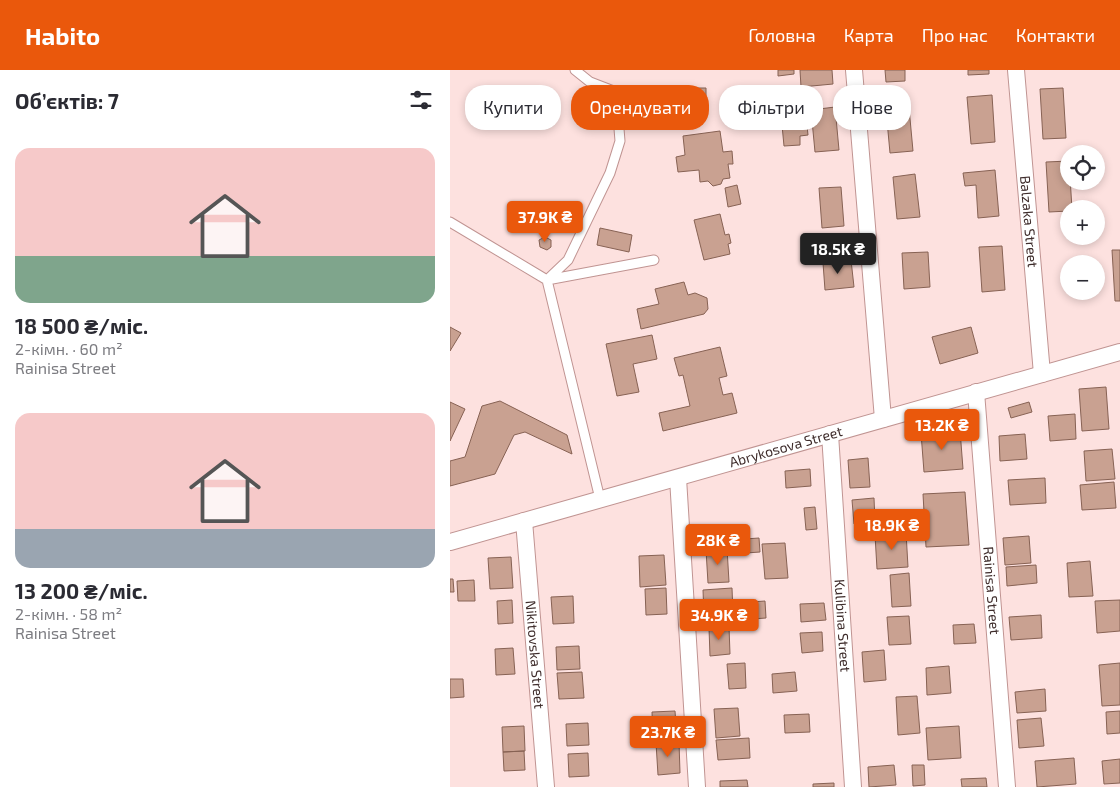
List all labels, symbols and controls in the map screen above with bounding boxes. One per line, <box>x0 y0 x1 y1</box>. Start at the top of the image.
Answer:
text: Habito <box>25 21 100 50</box>
text: Головна <box>748 24 816 46</box>
text: Карта <box>844 24 894 46</box>
text: Про нас <box>922 24 988 46</box>
text: Контакти <box>1016 24 1095 46</box>
chip: Купити <box>465 85 561 130</box>
chip: Орендувати <box>571 85 709 130</box>
chip: Фільтри <box>719 85 823 130</box>
chip: Нове <box>833 85 911 130</box>
icon: filters <box>407 86 435 114</box>
text: Об’єктів: 7 <box>15 88 119 113</box>
map controls <box>1060 145 1105 300</box>
button: locate <box>1060 145 1105 190</box>
street label: Balzaka Street <box>1017 175 1042 268</box>
icon: home <box>180 181 270 271</box>
pin: 37.9K ₴ <box>499 200 591 243</box>
button: + <box>1060 200 1105 245</box>
text: 37.9K ₴ <box>518 207 572 226</box>
pin: 18.5K ₴ <box>792 232 884 275</box>
text: 18.5K ₴ <box>811 239 865 258</box>
button: − <box>1060 255 1105 300</box>
text: 18 500 ₴/міс. <box>15 313 148 338</box>
text: 2-кімн. · 60 m² <box>15 339 123 358</box>
text: Rainisa Street <box>15 358 116 377</box>
pin: 13.2K ₴ <box>896 408 988 451</box>
text: 13.2K ₴ <box>915 415 969 434</box>
street label: Abrykosova Street <box>727 422 844 470</box>
icon: home <box>180 446 270 536</box>
pin: 18.9K ₴ <box>846 508 938 551</box>
text: 18.9K ₴ <box>865 515 919 534</box>
pin: 28K ₴ <box>683 524 753 566</box>
text: 28K ₴ <box>696 530 740 549</box>
street label: Rainisa Street <box>980 546 1004 635</box>
text: 13 200 ₴/міс. <box>15 578 148 603</box>
street label: Kulibina Street <box>831 578 854 673</box>
pin: 34.9K ₴ <box>673 598 765 641</box>
street label: Nikitovska Street <box>523 600 548 709</box>
text: 2-кімн. · 58 m² <box>15 604 122 623</box>
text: 34.9K ₴ <box>691 605 747 624</box>
text: Rainisa Street <box>15 623 116 642</box>
pin: 23.7K ₴ <box>622 716 714 758</box>
text: 23.7K ₴ <box>641 722 695 741</box>

